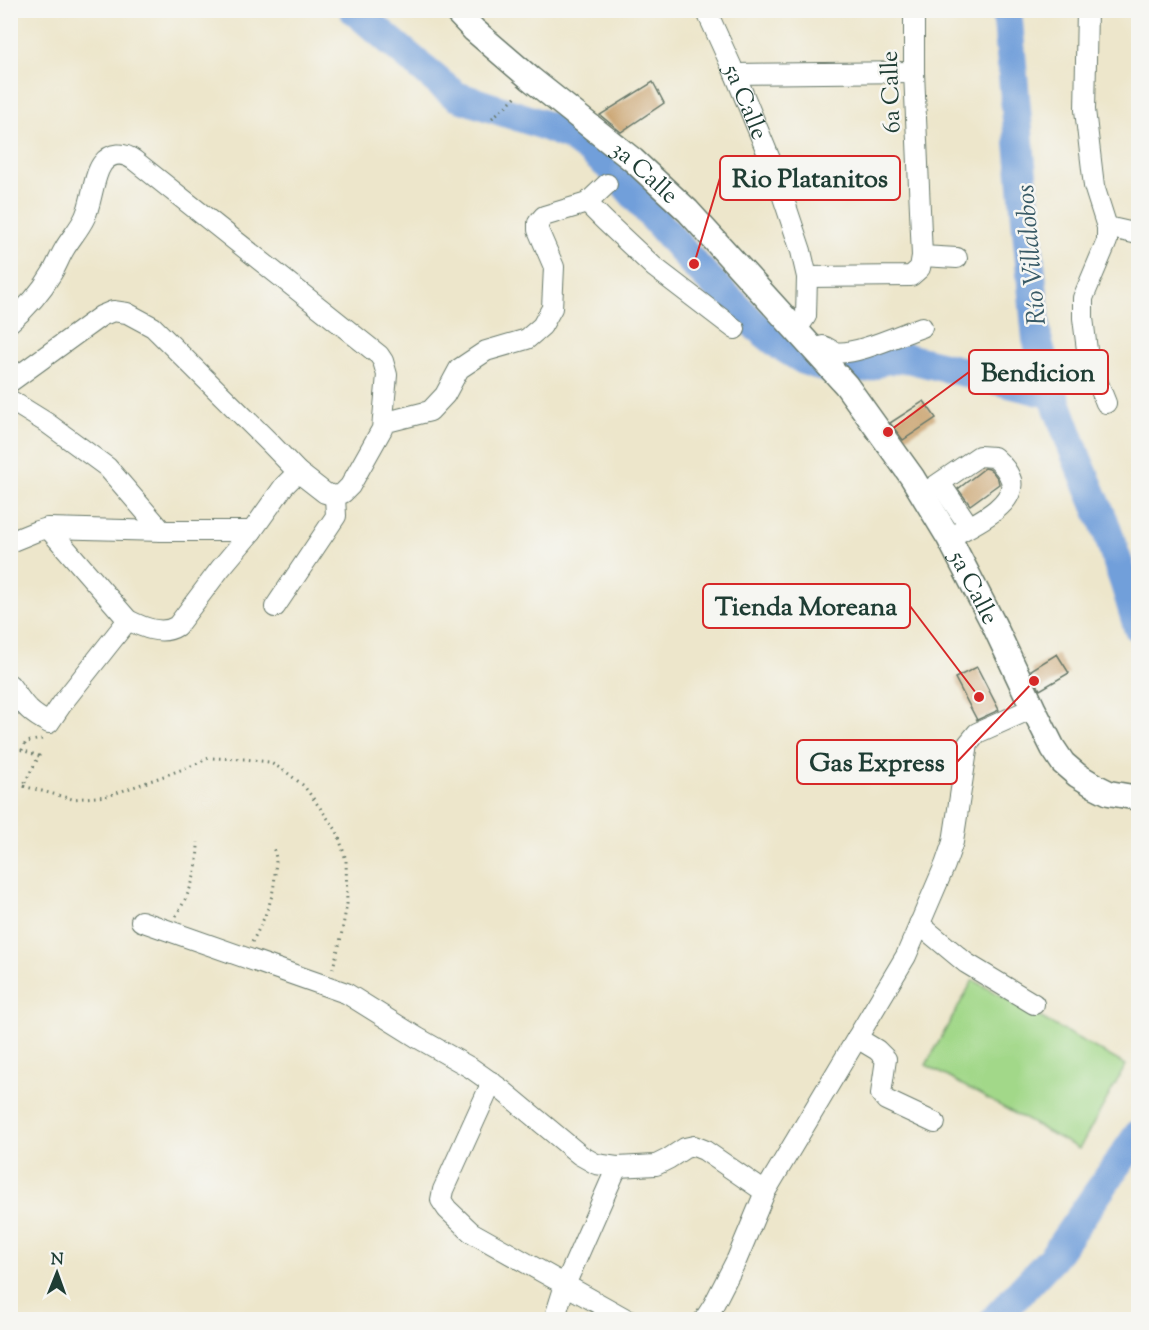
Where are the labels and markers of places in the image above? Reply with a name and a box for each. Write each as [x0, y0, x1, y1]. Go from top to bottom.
callout: Rio Platanitos [720, 156, 900, 200]
callout: Bendicion [969, 350, 1108, 394]
callout: Tienda Moreana [703, 584, 910, 628]
callout: Gas Express [797, 740, 957, 784]

